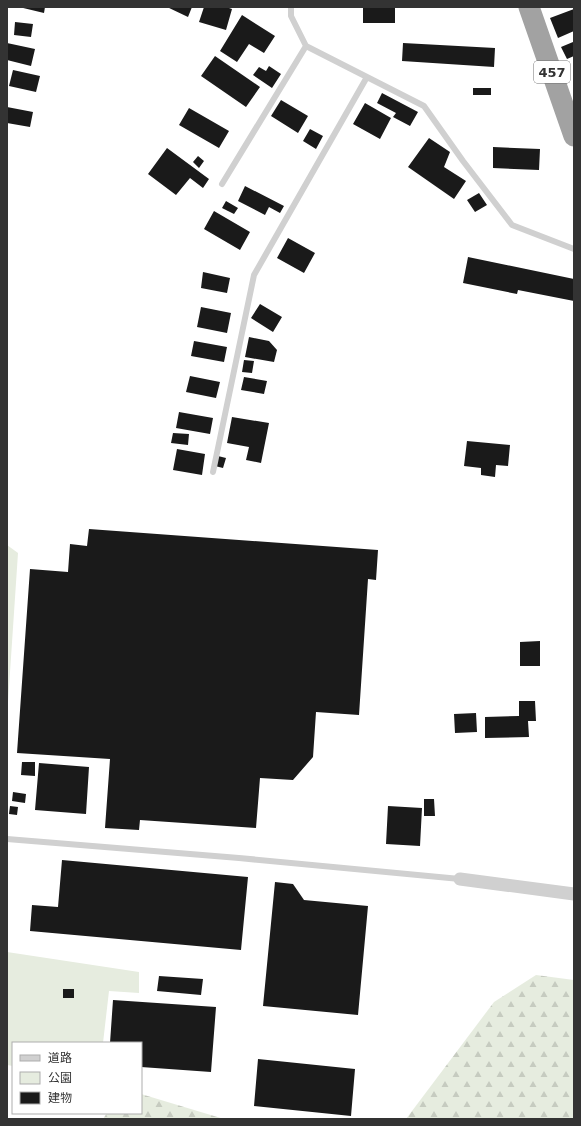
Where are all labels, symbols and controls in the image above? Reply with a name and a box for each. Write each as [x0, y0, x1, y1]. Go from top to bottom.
road number: 457 [534, 61, 570, 83]
legend [12, 1042, 142, 1114]
text: 道路 [48, 1051, 72, 1065]
text: 公園 [48, 1071, 72, 1085]
text: 建物 [48, 1091, 72, 1105]

